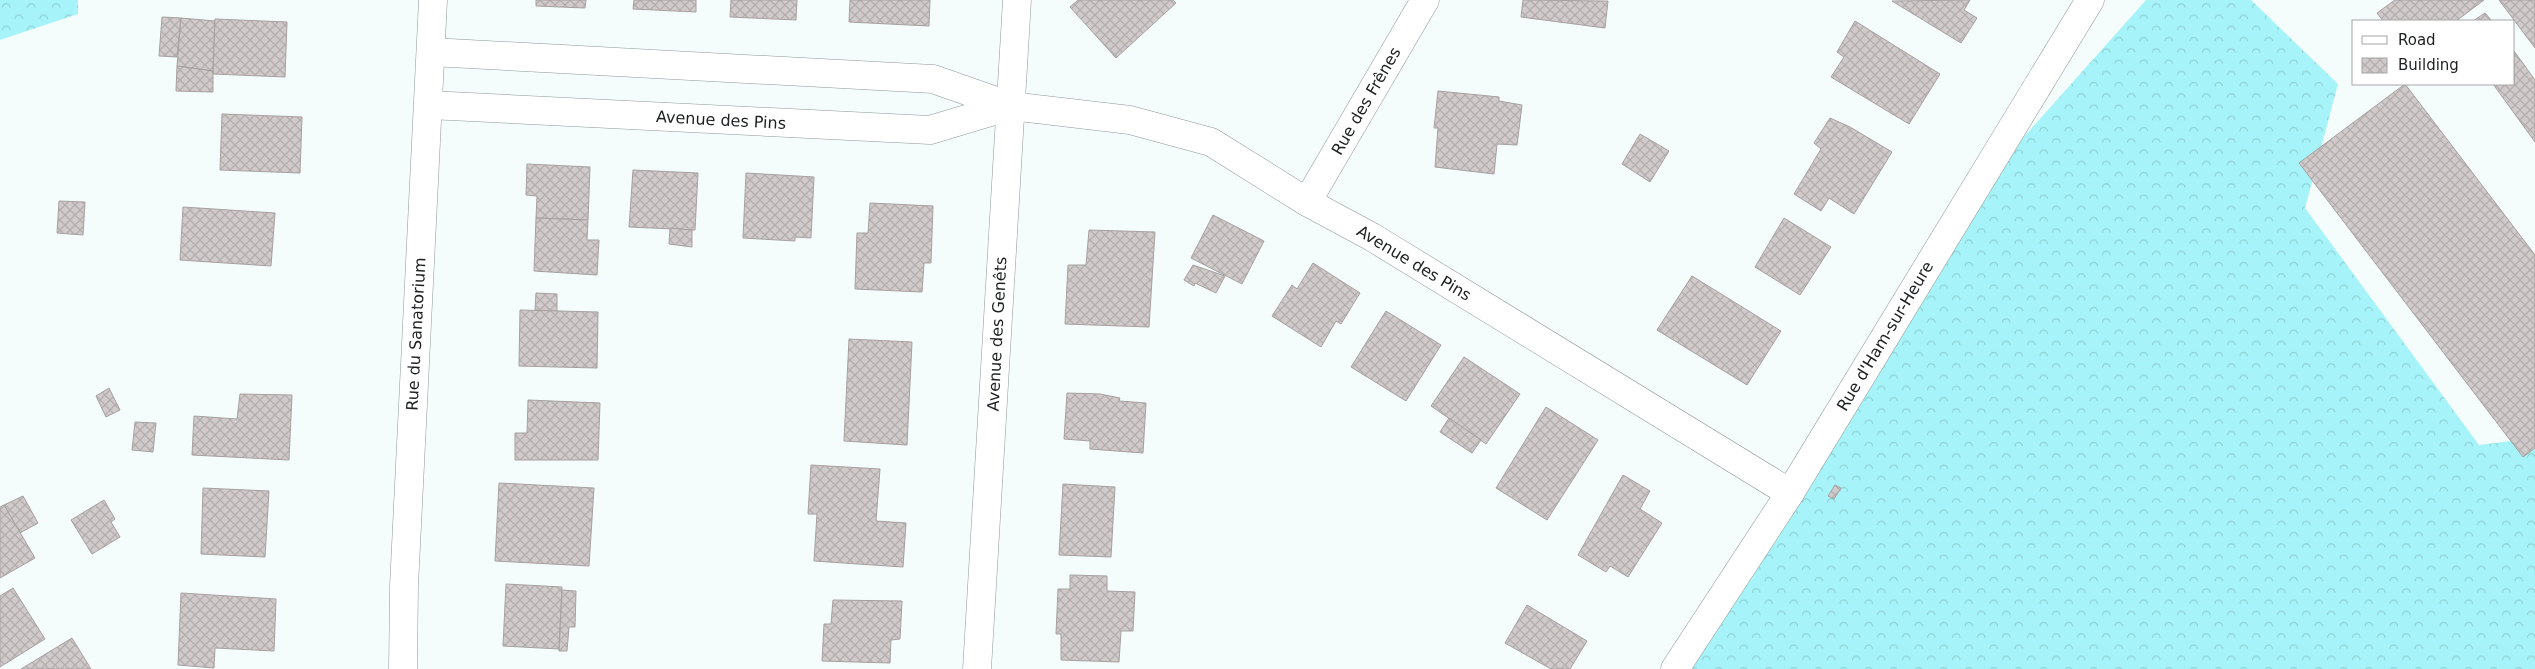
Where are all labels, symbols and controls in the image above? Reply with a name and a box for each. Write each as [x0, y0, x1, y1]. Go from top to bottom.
legend [2352, 20, 2515, 85]
text: Road [2398, 31, 2436, 49]
street label: Rue des Frênes [1327, 44, 1405, 158]
text: Building [2398, 56, 2459, 74]
street label: Avenue des Pins [656, 107, 786, 133]
street label: Avenue des Pins [1353, 221, 1475, 305]
street label: Avenue des Genêts [983, 256, 1011, 412]
street label: Rue du Sanatorium [402, 257, 430, 411]
street label: Rue d'Ham-sur-Heure [1833, 258, 1937, 414]

